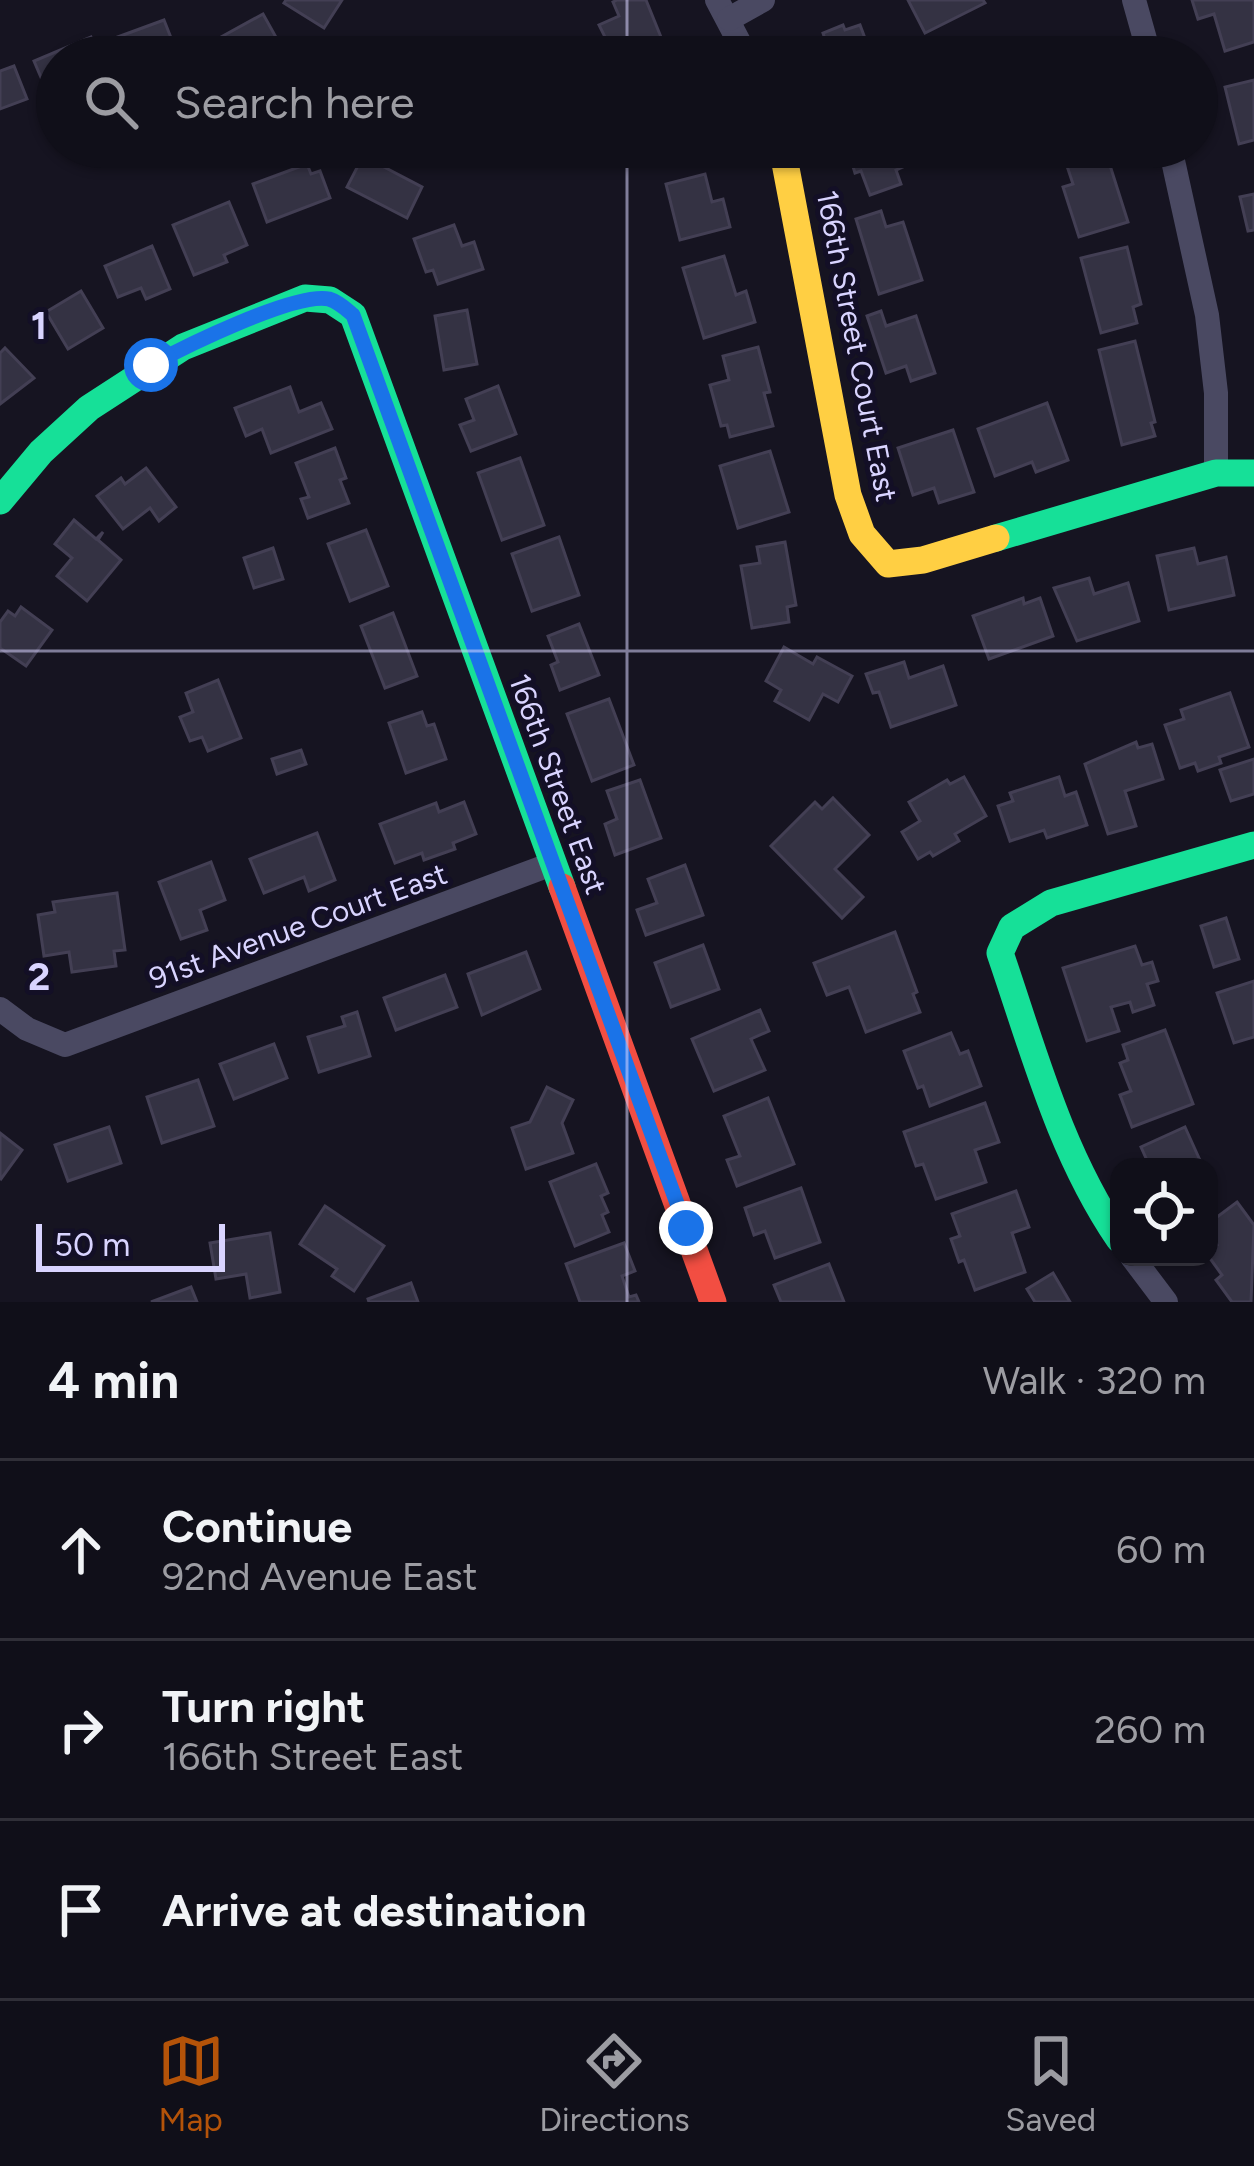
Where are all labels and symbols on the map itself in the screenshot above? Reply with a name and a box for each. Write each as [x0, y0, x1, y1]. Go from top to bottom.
street label: 166th Street Court East [809, 187, 905, 505]
text: 1 [31, 302, 47, 349]
route start [124, 338, 178, 392]
street label: 166th Street East [501, 669, 615, 899]
street label: 91st Avenue Court East [144, 855, 452, 997]
text: 2 [28, 953, 50, 1000]
route end [659, 1201, 713, 1255]
scale bar [36, 1218, 225, 1271]

